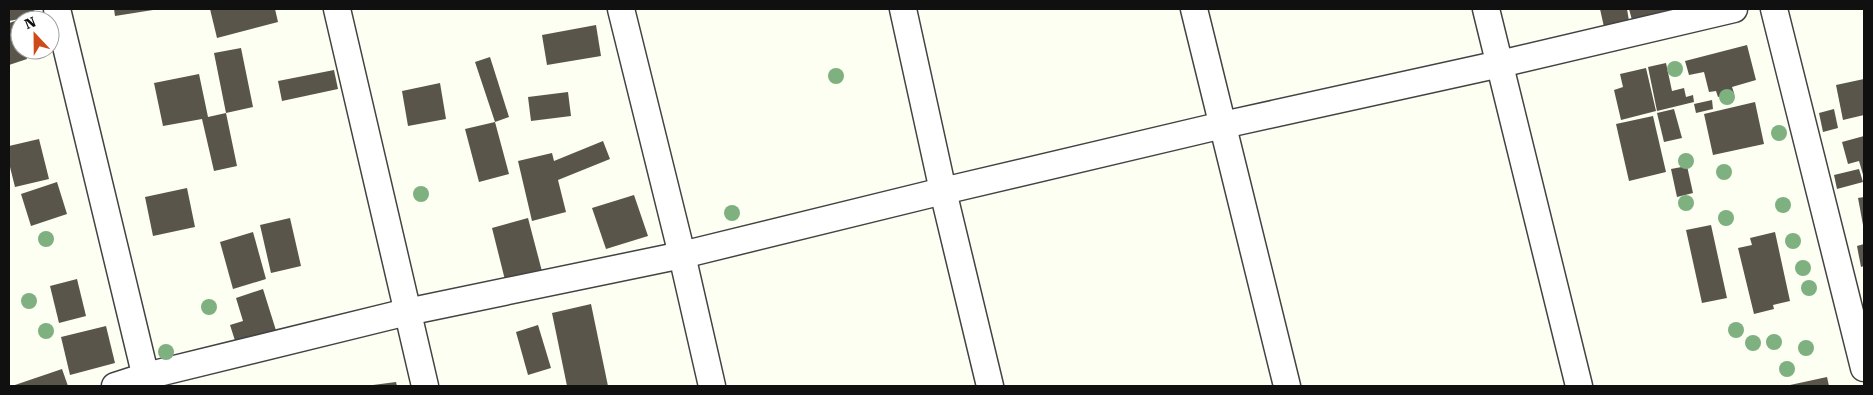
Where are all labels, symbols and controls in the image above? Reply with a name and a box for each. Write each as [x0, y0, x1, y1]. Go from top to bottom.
north arrow [10, 10, 60, 60]
text: N [22, 13, 38, 32]

